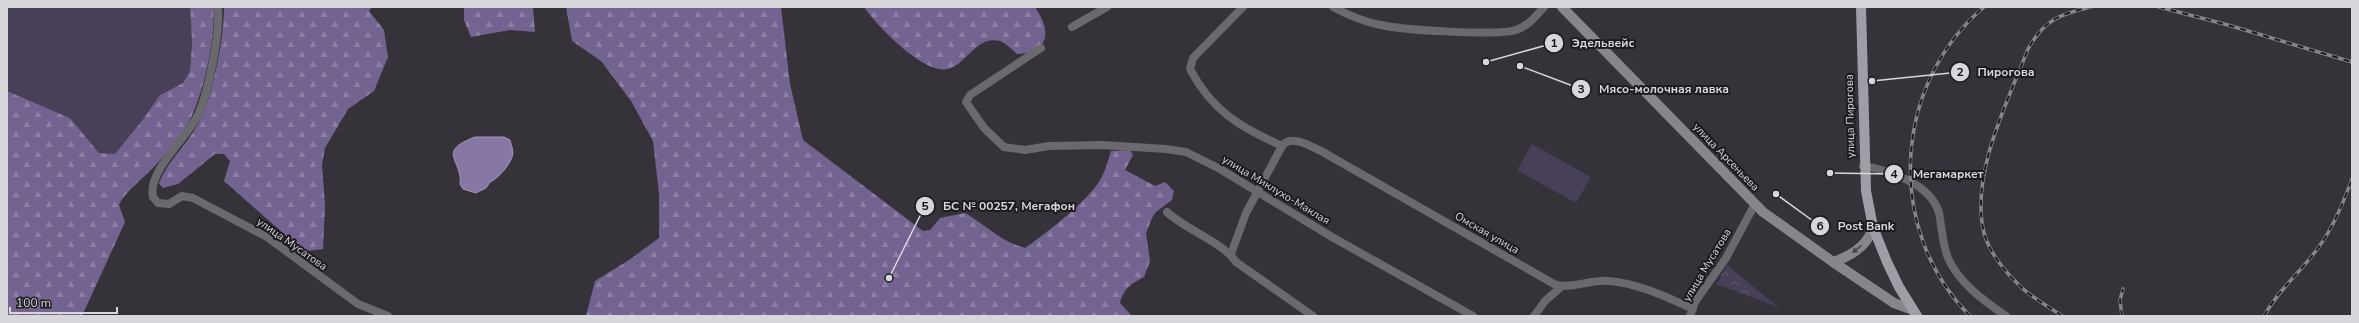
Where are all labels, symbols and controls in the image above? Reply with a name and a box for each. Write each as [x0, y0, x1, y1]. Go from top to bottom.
callout: Эдельвейс [1544, 31, 1643, 55]
text: 1 [1550, 35, 1558, 51]
text: Эдельвейс [1572, 35, 1634, 51]
callout: Пирогова [1950, 60, 2043, 84]
text: 2 [1956, 64, 1964, 80]
text: Пирогова [1977, 64, 2035, 80]
street label: улица Пирогова [1842, 74, 1858, 158]
callout: Мясо-молочная лавка [1571, 77, 1737, 101]
text: 3 [1577, 81, 1585, 97]
text: Мясо-молочная лавка [1599, 81, 1729, 97]
street label: улица Арсеньева [1690, 120, 1763, 194]
street label: улица Миклухо-Маклая [1219, 152, 1333, 228]
callout: Мегамаркет [1884, 162, 1991, 186]
text: 4 [1890, 166, 1898, 182]
text: Мегамаркет [1913, 166, 1984, 182]
callout: БС № 00257, Мегафон [915, 194, 1083, 218]
text: 5 [921, 198, 929, 214]
text: БС № 00257, Мегафон [943, 198, 1075, 214]
street label: Омская улица [1452, 208, 1522, 258]
street label: улица Мусатова [254, 214, 330, 274]
callout: Post Bank [1810, 214, 1902, 238]
text: 6 [1816, 218, 1824, 234]
text: Post Bank [1838, 218, 1895, 234]
street label: улица Мусатова [1679, 226, 1735, 304]
one-way arrow [1852, 245, 1863, 254]
scale bar [10, 289, 117, 315]
text: 100 m [16, 295, 51, 311]

